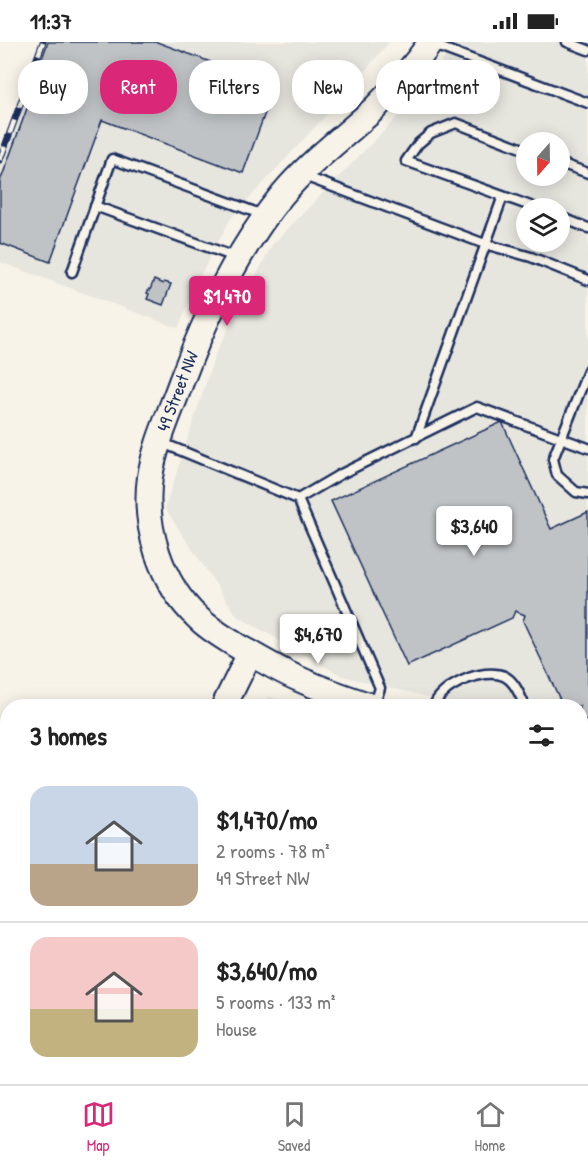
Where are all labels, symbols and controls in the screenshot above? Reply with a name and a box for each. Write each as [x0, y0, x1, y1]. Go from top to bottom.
text: 11:37 [30, 6, 72, 36]
chip: Buy [18, 60, 88, 114]
chip: Rent [100, 60, 177, 114]
chip: Filters [189, 60, 280, 114]
chip: New [292, 60, 364, 114]
chip: Apartment [376, 60, 500, 114]
north arrow [516, 132, 570, 186]
map controls [516, 132, 570, 252]
button: layers [516, 198, 570, 252]
pin: $1,470 [178, 276, 276, 327]
text: $1,470 [203, 282, 251, 309]
street label: 49 Street NW [150, 347, 204, 435]
pin: $3,640 [425, 506, 523, 557]
text: $3,640 [450, 512, 498, 539]
pin: $4,670 [269, 614, 367, 665]
text: $4,670 [294, 620, 342, 647]
text: 3 homes [30, 718, 107, 753]
icon: filters [525, 719, 558, 752]
text: $1,470/mo [216, 802, 317, 837]
icon: home [78, 810, 150, 882]
text: 2 rooms · 78 m² [216, 837, 330, 864]
text: 49 Street NW [216, 864, 310, 891]
text: $3,640/mo [216, 953, 317, 988]
icon: home [78, 961, 150, 1033]
text: 5 rooms · 133 m² [216, 988, 335, 1015]
text: House [216, 1015, 257, 1042]
tab: Map [82, 1098, 115, 1156]
tab: Saved [278, 1098, 311, 1156]
tab: Home [474, 1098, 507, 1156]

